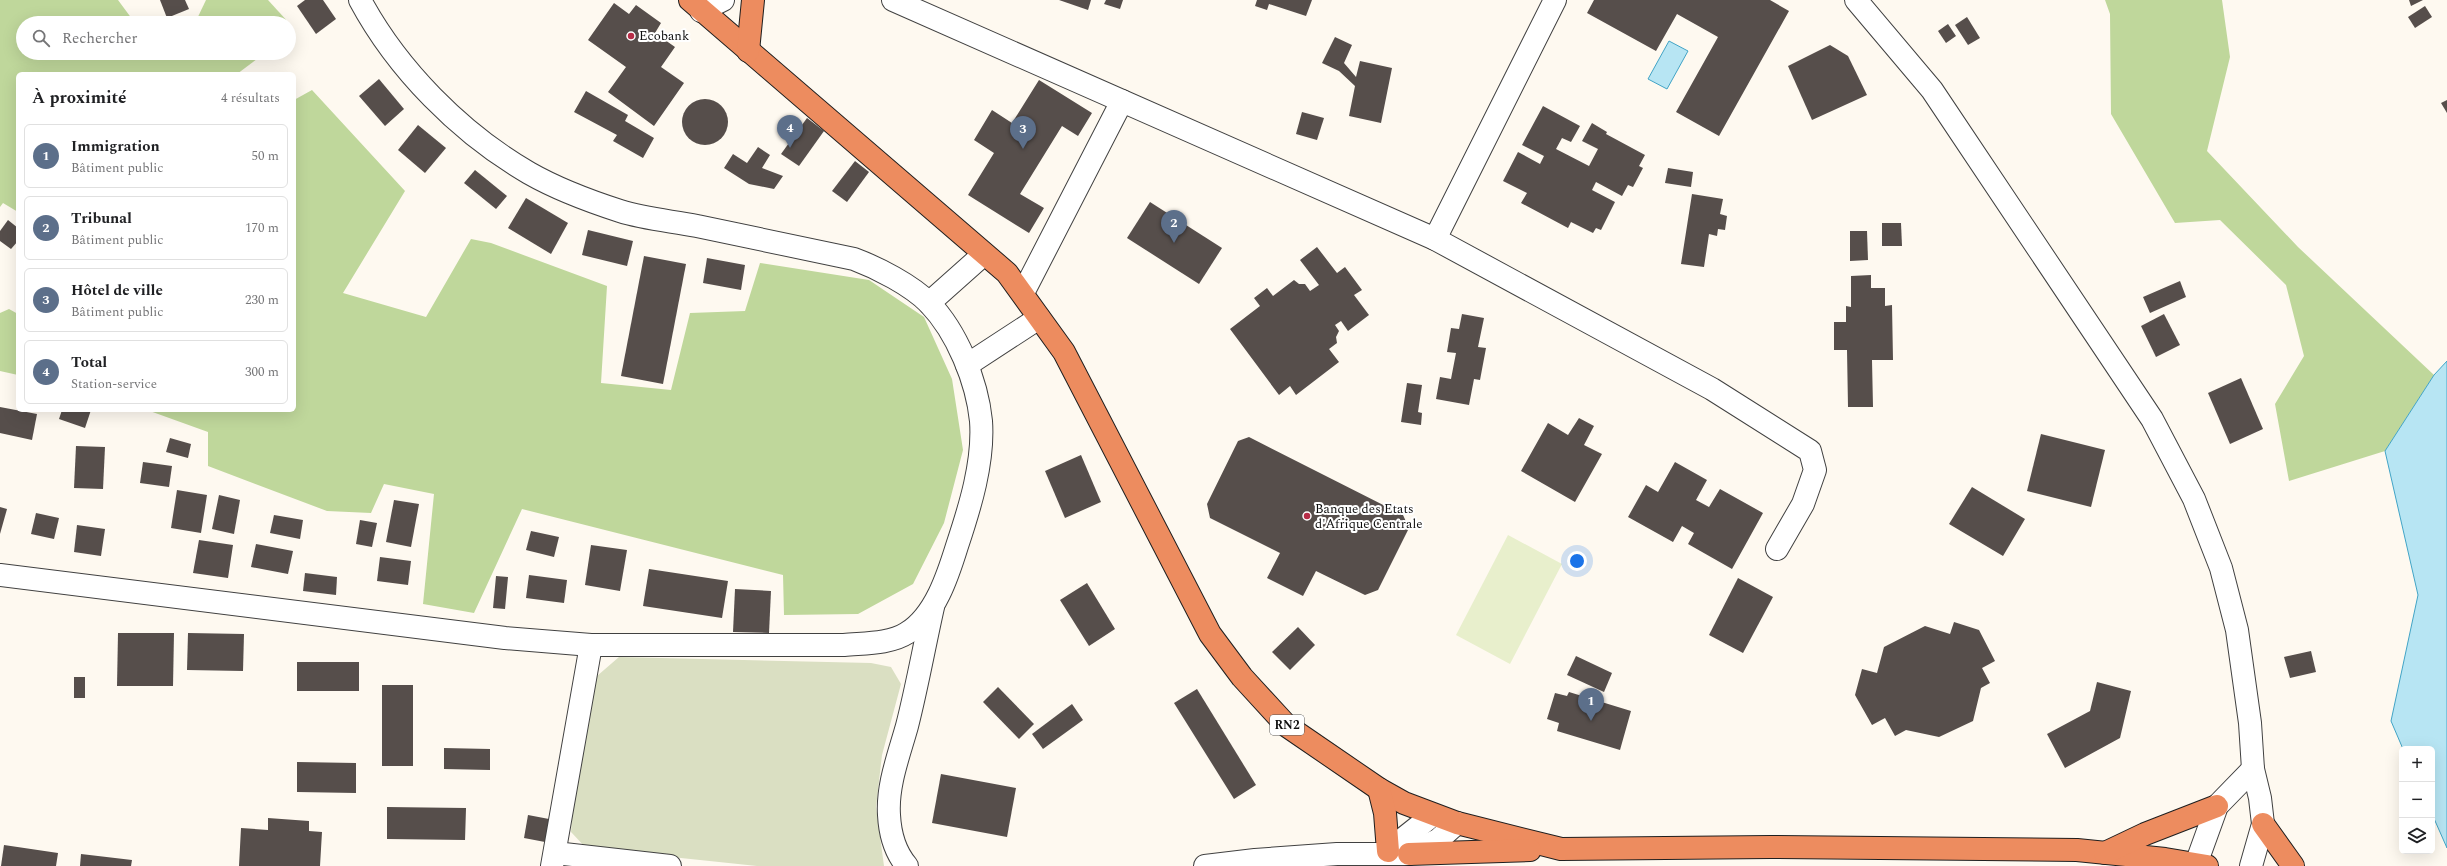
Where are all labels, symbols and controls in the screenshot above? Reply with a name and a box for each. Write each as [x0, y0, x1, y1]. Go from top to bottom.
search box [16, 16, 296, 60]
place label: Ecobank [639, 26, 689, 46]
icon: search [30, 27, 52, 49]
text: Rechercher [62, 27, 137, 50]
marker: Ecobank [626, 31, 636, 41]
text: À proximité [32, 85, 127, 111]
text: 4 résultats [221, 88, 280, 108]
pin: 4 [777, 115, 803, 148]
pin: 3 [1010, 116, 1036, 149]
text: Immigration [71, 135, 160, 158]
text: 1 [42, 146, 50, 166]
text: 50 m [252, 146, 279, 166]
text: Bâtiment public [71, 158, 164, 178]
text: Tribunal [71, 207, 132, 230]
pin: 2 [1161, 210, 1187, 243]
text: 2 [42, 218, 50, 238]
text: 170 m [245, 218, 279, 238]
text: Bâtiment public [71, 230, 164, 250]
text: Hôtel de ville [71, 279, 163, 302]
text: 3 [42, 290, 50, 310]
text: 230 m [245, 290, 279, 310]
text: Bâtiment public [71, 302, 164, 322]
text: Total [71, 351, 107, 374]
text: 4 [42, 362, 50, 382]
text: 300 m [245, 362, 279, 382]
text: Station-service [71, 374, 157, 394]
place label: Banque des Etats d'Afrique Centrale [1315, 499, 1423, 534]
marker: Banque des Etats d'Afrique Centrale [1302, 511, 1312, 521]
your location [1567, 551, 1587, 571]
pin: 1 [1578, 688, 1604, 721]
road number: RN2 [1270, 715, 1304, 735]
map controls [2399, 746, 2435, 854]
button: + [2399, 746, 2435, 782]
button: − [2399, 782, 2435, 818]
button: layers [2399, 818, 2435, 854]

